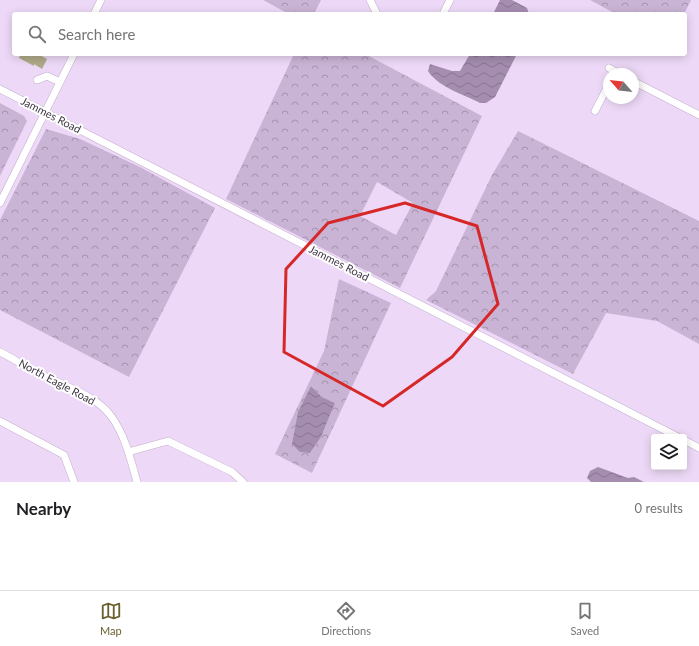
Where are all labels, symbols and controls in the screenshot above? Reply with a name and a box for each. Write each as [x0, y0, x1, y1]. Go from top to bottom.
search box [12, 12, 687, 56]
icon: search [26, 23, 48, 45]
text: Search here [58, 25, 135, 43]
north arrow [603, 68, 639, 104]
street label: Jammes Road [19, 94, 83, 135]
street label: Jammes Road [307, 242, 371, 283]
street label: North Eagle Road [17, 356, 98, 407]
map controls [651, 434, 687, 470]
button: layers [651, 434, 687, 470]
text: Nearby [16, 498, 71, 519]
text: 0 results [635, 500, 683, 516]
tab: Map [100, 600, 122, 637]
tab: Directions [321, 600, 371, 637]
tab: Saved [570, 600, 599, 637]

